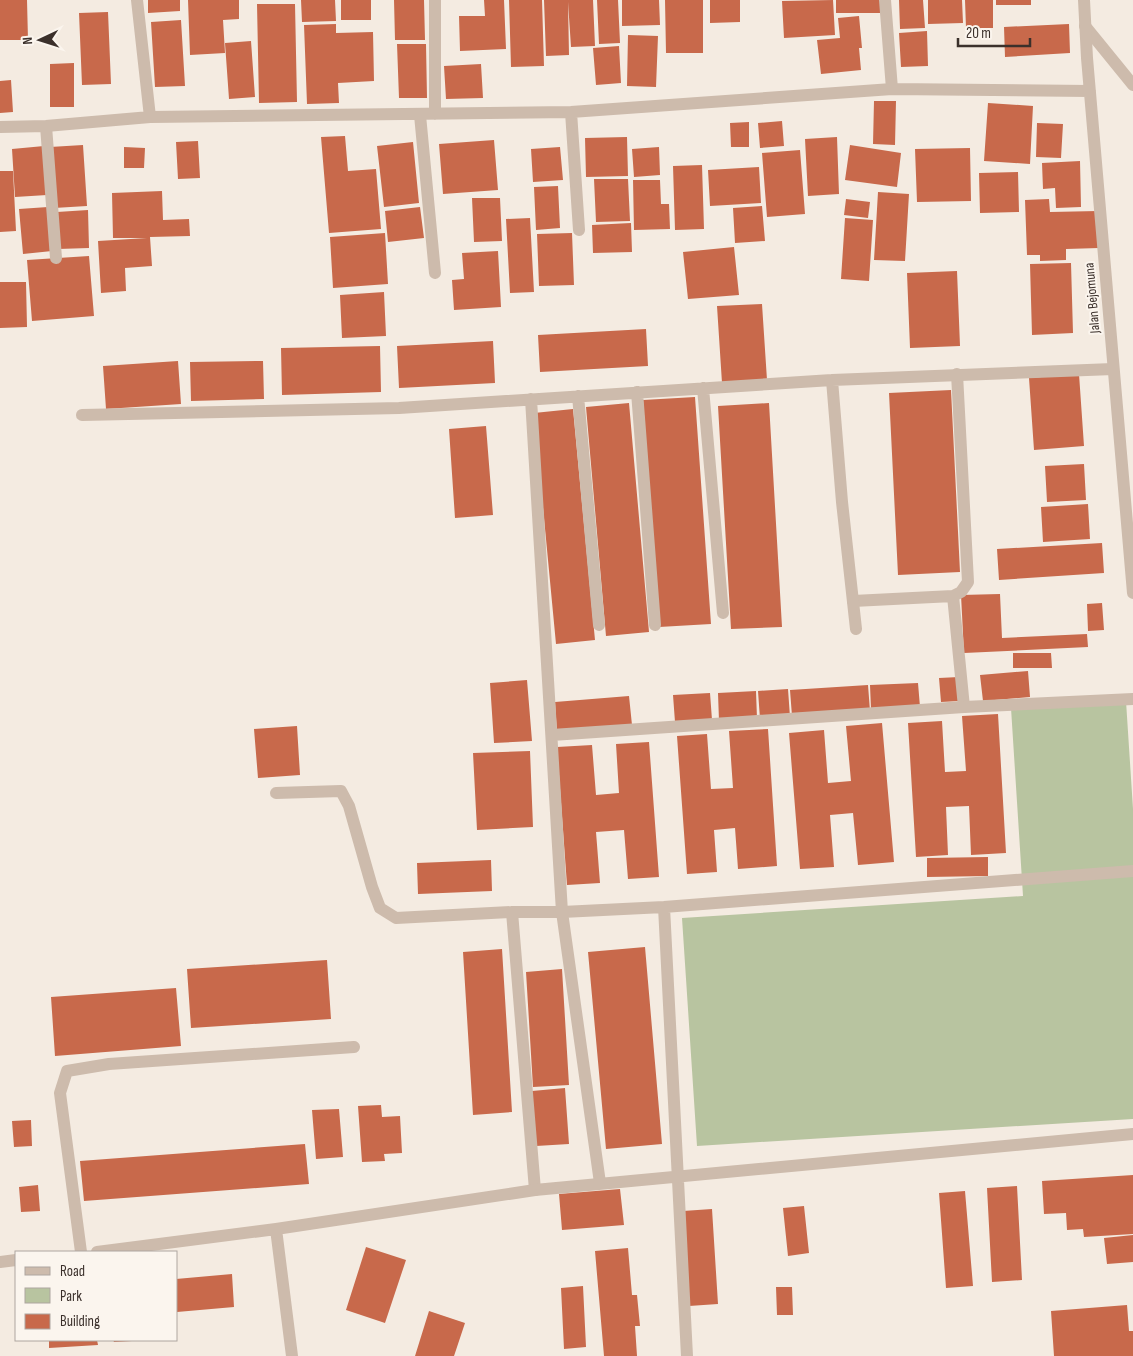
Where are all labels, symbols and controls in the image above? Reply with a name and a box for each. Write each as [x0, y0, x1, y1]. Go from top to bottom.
north arrow [15, 15, 65, 65]
scale bar [958, 15, 1030, 47]
text: 20 m [966, 24, 991, 43]
text: N [19, 37, 36, 45]
street label: Jalan Bejomuna [1080, 262, 1104, 335]
legend [15, 1251, 178, 1341]
text: Road [60, 1262, 85, 1281]
text: Park [60, 1287, 82, 1306]
text: Building [60, 1312, 100, 1331]

